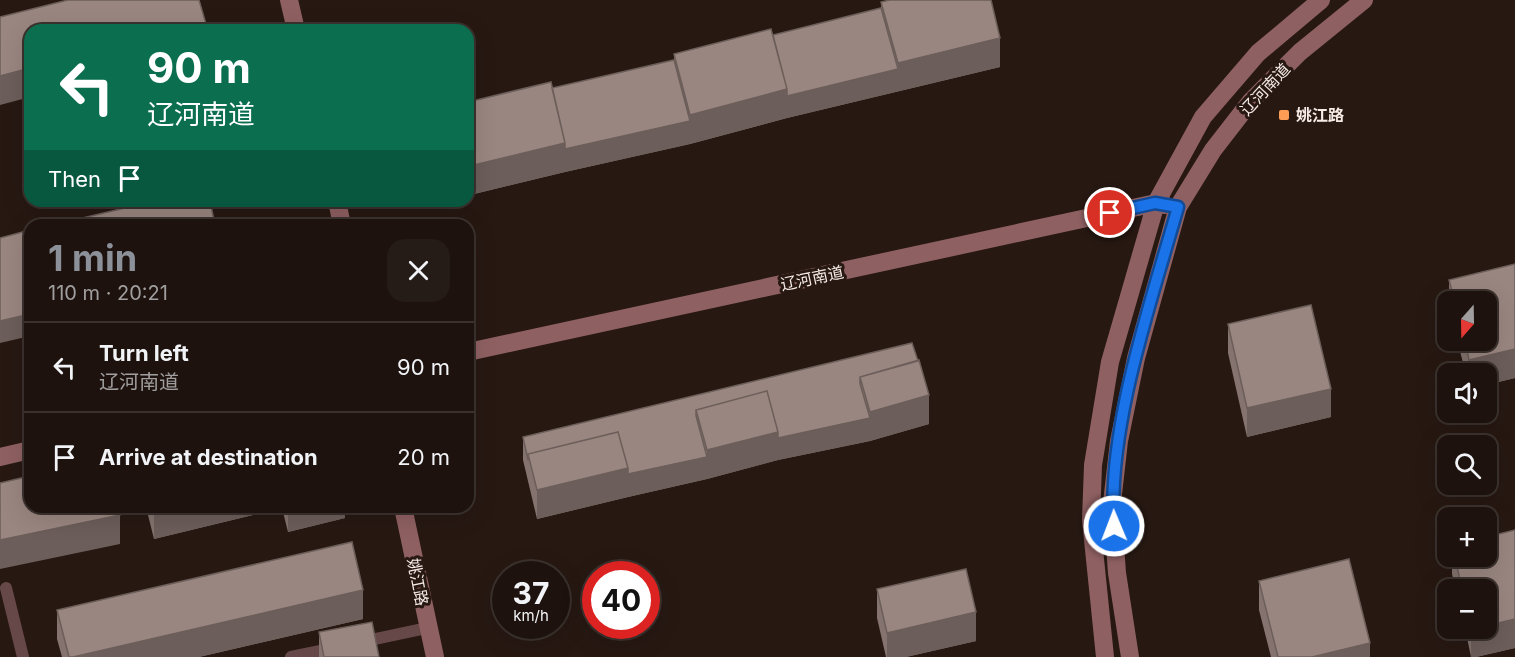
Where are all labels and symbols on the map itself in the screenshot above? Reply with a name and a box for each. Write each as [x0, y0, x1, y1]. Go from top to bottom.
street label: 辽河南道 [1236, 59, 1294, 119]
place label: 姚江路 [1296, 105, 1344, 125]
marker: 姚江路 [1277, 108, 1291, 122]
pin [1084, 187, 1135, 238]
street label: 辽河南道 [779, 262, 845, 294]
north arrow [1437, 291, 1497, 351]
position arrow [1082, 494, 1146, 558]
street label: 姚江路 [404, 557, 432, 607]
speed limit sign: 40 [582, 561, 660, 639]

